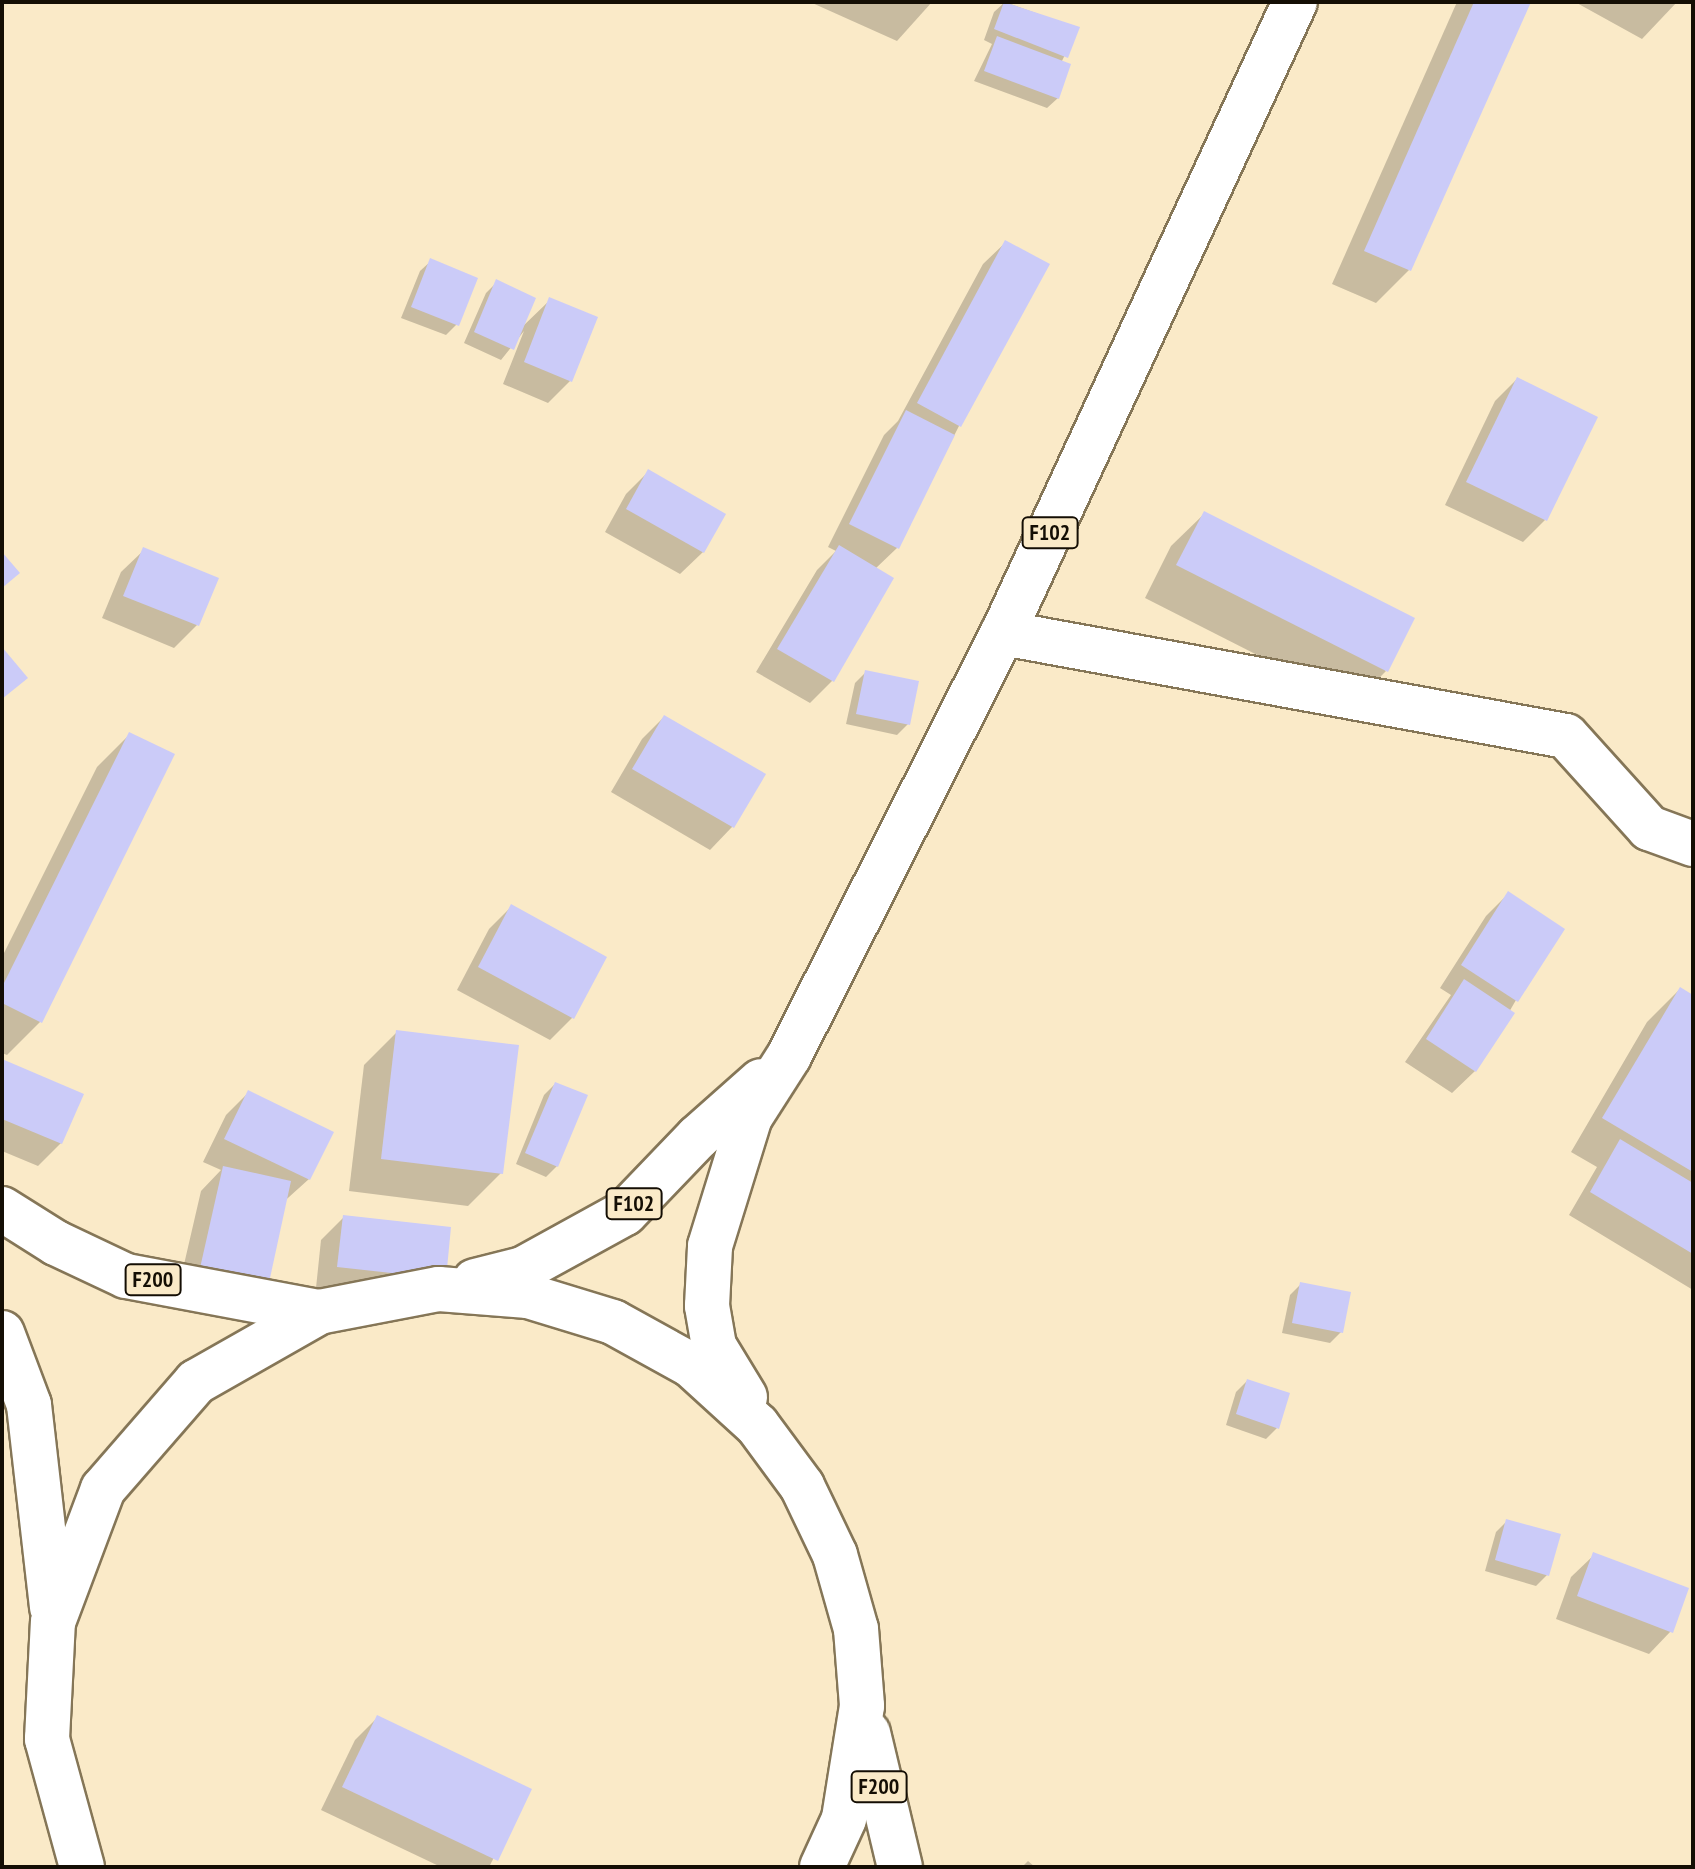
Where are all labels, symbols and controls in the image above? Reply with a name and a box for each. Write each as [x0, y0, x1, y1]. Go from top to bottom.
road number: F102 [1020, 515, 1080, 551]
road number: F102 [604, 1186, 664, 1222]
road number: F200 [123, 1262, 183, 1298]
road number: F200 [849, 1769, 909, 1805]

